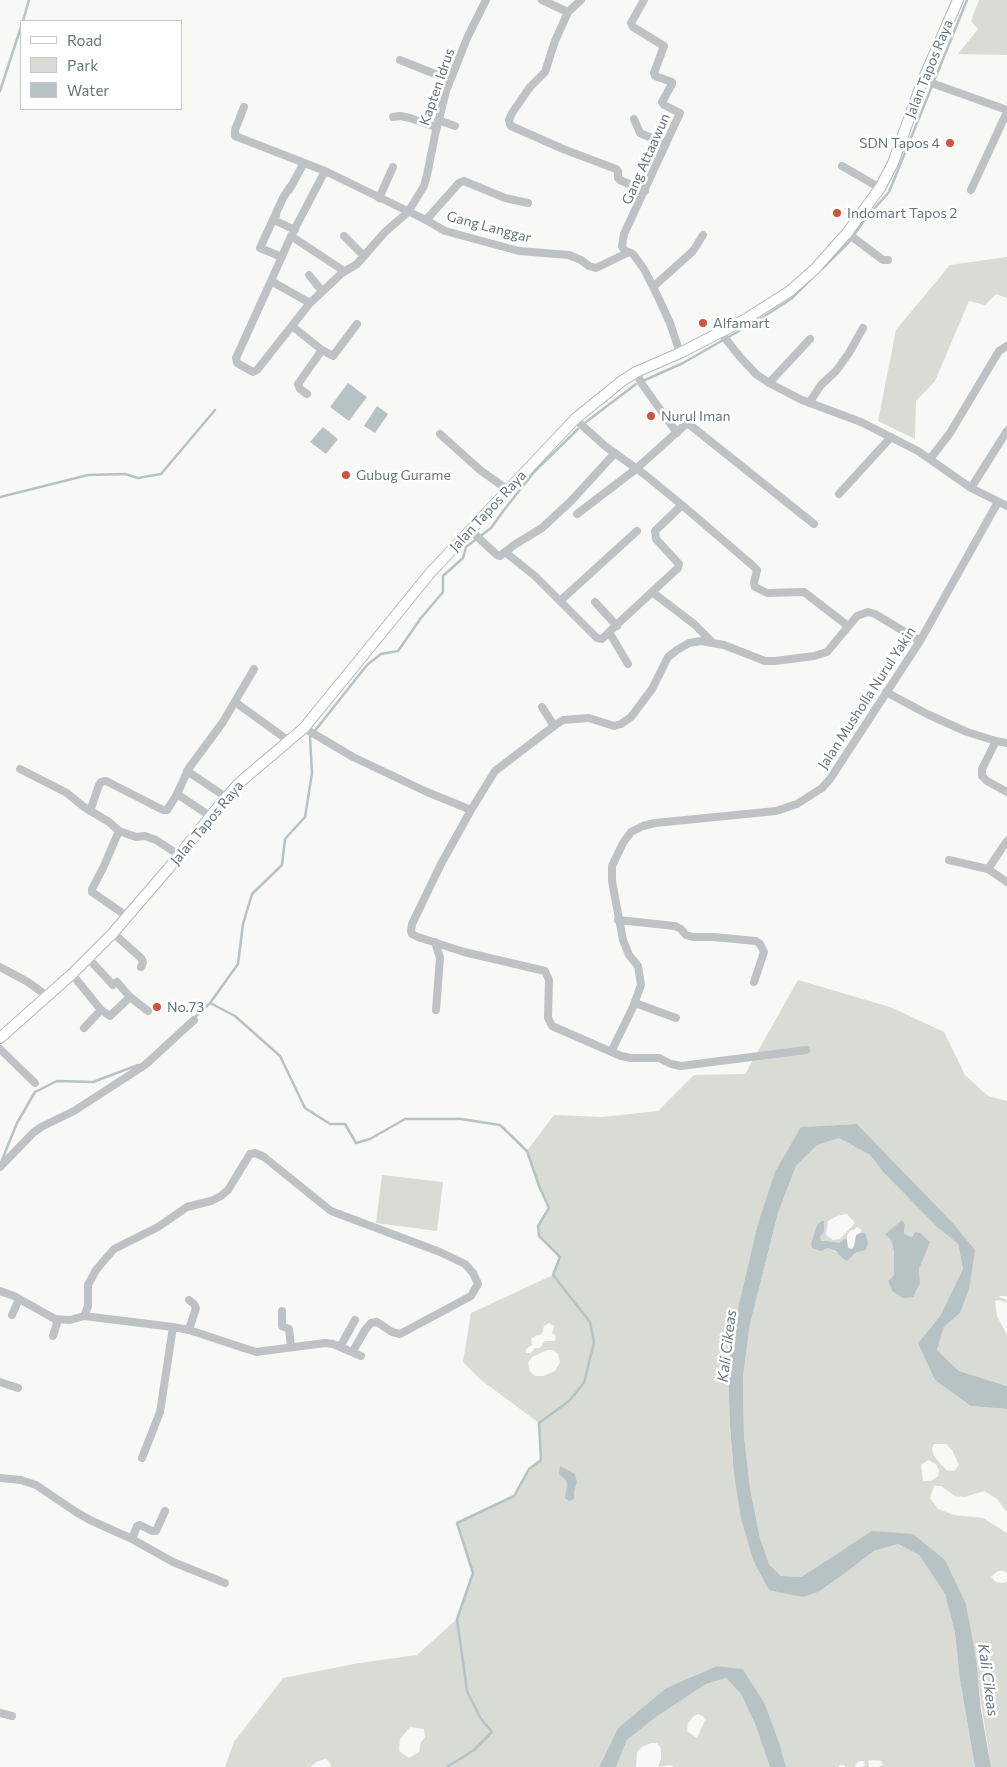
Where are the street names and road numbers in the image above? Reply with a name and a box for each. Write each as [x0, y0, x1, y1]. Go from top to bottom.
street label: Jalan Tapos Raya [902, 17, 956, 121]
street label: Kapten Idrus [416, 46, 458, 128]
street label: Gang Attaawun [618, 111, 674, 207]
street label: Gang Langgar [445, 208, 533, 246]
street label: Jalan Tapos Raya [446, 467, 530, 555]
street label: Jalan Musholla Nurul Yakin [815, 624, 919, 772]
street label: Jalan Tapos Raya [167, 778, 247, 868]

